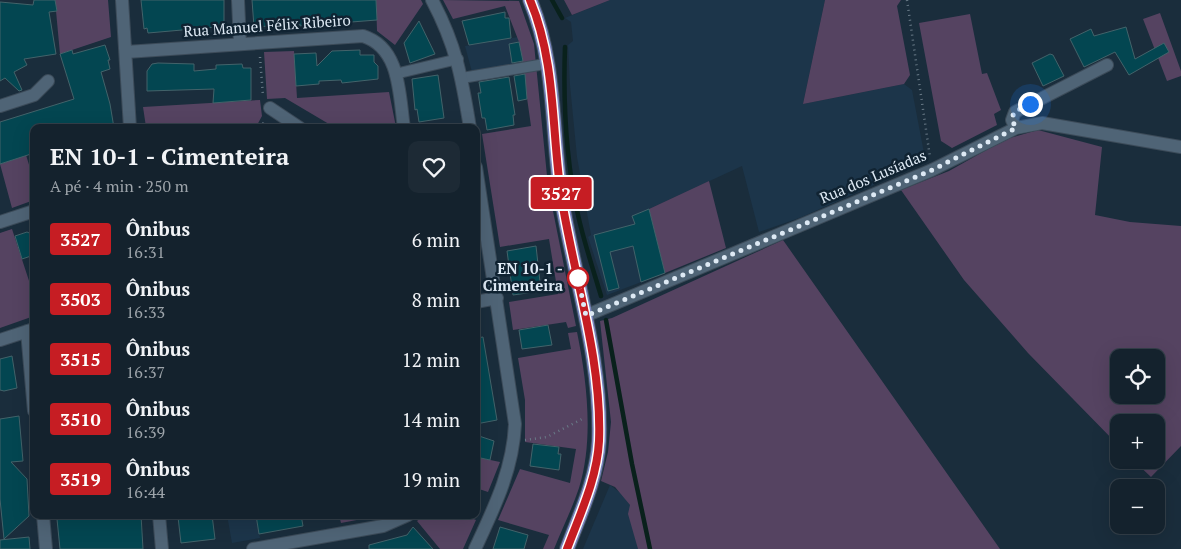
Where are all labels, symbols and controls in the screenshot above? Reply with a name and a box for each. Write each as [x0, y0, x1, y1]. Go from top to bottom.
street label: Rua Manuel Félix Ribeiro [183, 9, 351, 41]
your location [1018, 92, 1043, 117]
text: EN 10-1 - Cimenteira [50, 140, 289, 172]
button: heart [408, 141, 460, 193]
street label: Rua dos Lusíadas [816, 145, 929, 208]
text: A pé · 4 min · 250 m [50, 175, 189, 197]
line badge: 3527 [526, 177, 596, 209]
text: 3527 [541, 181, 581, 205]
text: Ônibus [126, 216, 190, 241]
text: 3527 [60, 227, 101, 251]
text: 6 min [412, 227, 460, 252]
text: 16:31 [126, 241, 165, 263]
place label: EN 10-1 - Cimenteira [483, 258, 564, 295]
marker: EN 10-1 - Cimenteira [567, 267, 589, 289]
text: Ônibus [126, 276, 190, 301]
text: 3503 [60, 287, 101, 311]
text: 8 min [412, 287, 460, 312]
text: 16:33 [126, 301, 165, 323]
text: Ônibus [126, 336, 190, 361]
text: 3515 [60, 347, 101, 371]
text: 12 min [402, 347, 460, 372]
map controls [1110, 349, 1165, 534]
button: locate [1110, 349, 1165, 404]
text: 16:37 [126, 361, 165, 383]
text: Ônibus [126, 396, 190, 421]
text: 3510 [60, 407, 101, 431]
text: 14 min [402, 407, 460, 432]
button: + [1110, 414, 1165, 469]
text: 16:39 [126, 421, 165, 443]
text: Ônibus [126, 456, 190, 481]
text: 3519 [60, 467, 101, 491]
text: 19 min [402, 467, 460, 492]
button: − [1110, 479, 1165, 534]
text: 16:44 [126, 481, 165, 503]

